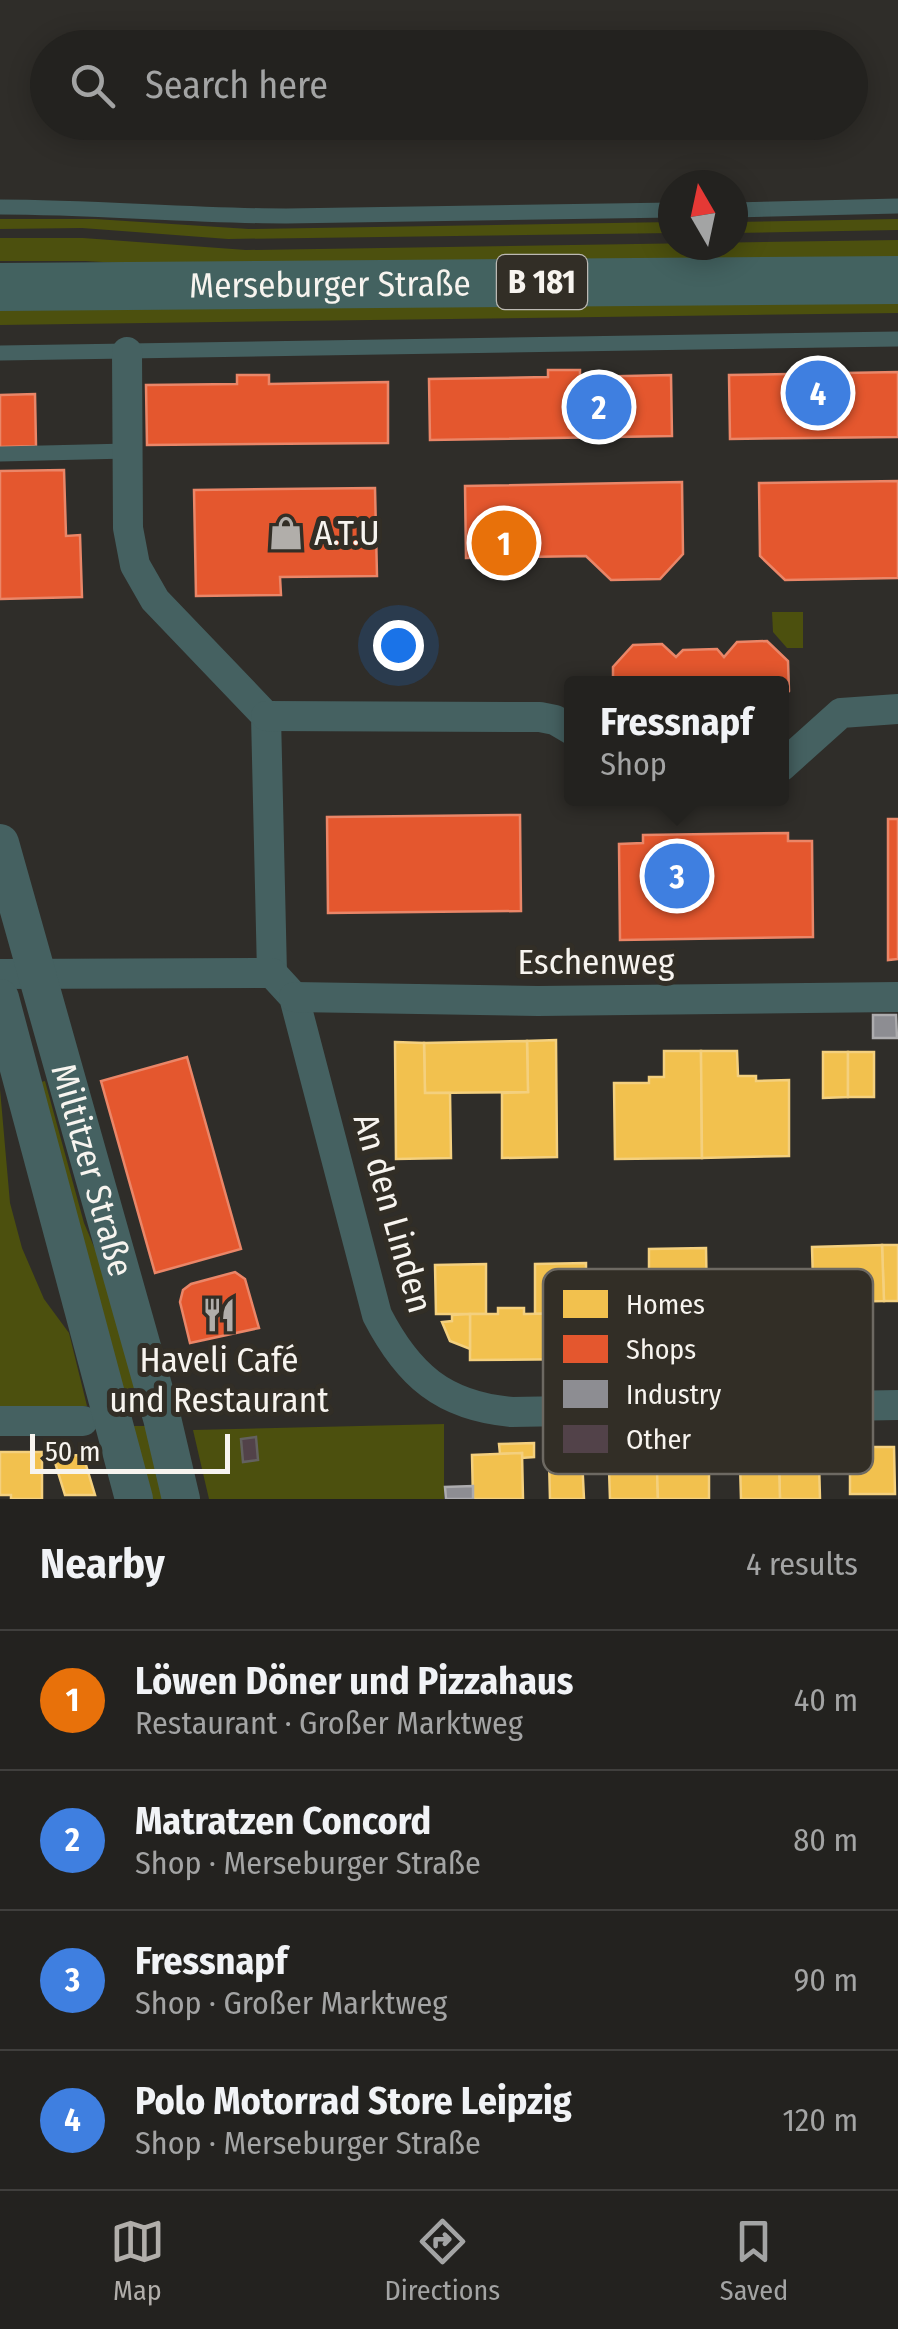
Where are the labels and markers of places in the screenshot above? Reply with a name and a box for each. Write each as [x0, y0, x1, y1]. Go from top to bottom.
pin: 4 [786, 356, 850, 430]
pin: 2 [566, 370, 632, 444]
pin: 1 [472, 506, 536, 580]
place label: A.T.U [314, 512, 380, 554]
shop icon: A.T.U [267, 514, 305, 552]
pin: 3 [644, 838, 710, 914]
restaurant icon: Haveli Café und Restaurant [200, 1296, 238, 1334]
place label: Haveli Café und Restaurant [109, 1339, 329, 1421]

